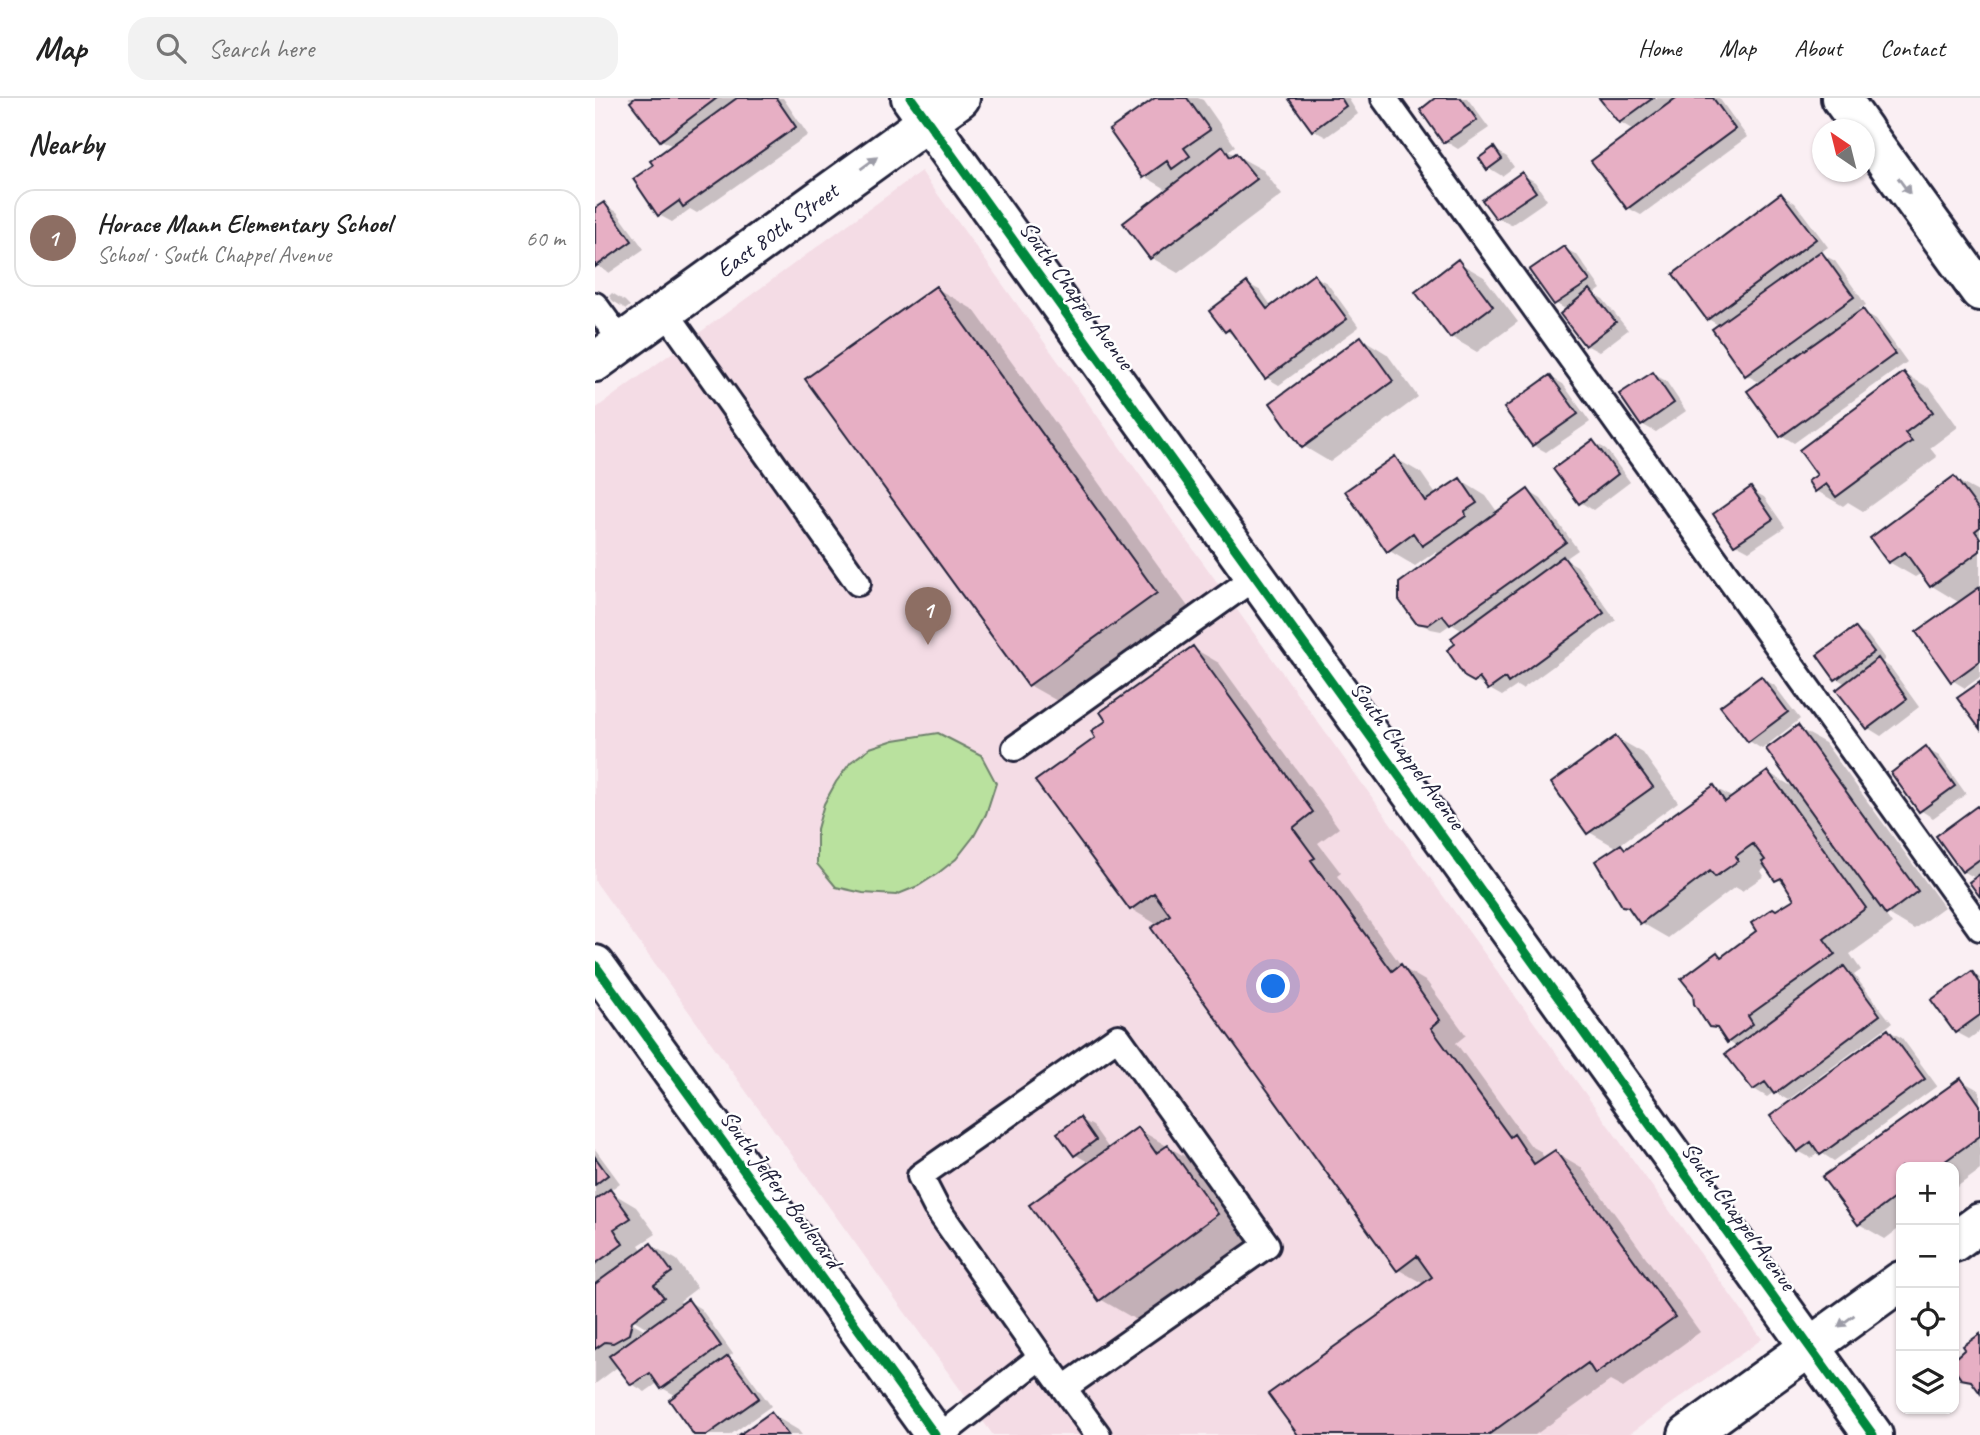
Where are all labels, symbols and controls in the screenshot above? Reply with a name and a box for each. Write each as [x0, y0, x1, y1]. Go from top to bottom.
search box [128, 17, 618, 80]
text: Map [35, 27, 86, 69]
icon: search [152, 29, 190, 67]
text: Search here [208, 32, 314, 65]
text: Home [1638, 33, 1681, 63]
text: Map [1719, 33, 1756, 63]
text: About [1794, 33, 1842, 63]
text: Contact [1880, 33, 1945, 63]
north arrow [1812, 119, 1875, 182]
text: Nearby [28, 125, 104, 163]
one-way arrow [859, 156, 877, 171]
street label: East 80th Street [710, 175, 845, 284]
one-way arrow [1897, 177, 1911, 195]
text: Horace Mann Elementary School [97, 207, 391, 240]
street label: South Chappel Avenue [1013, 215, 1142, 377]
text: 1 [48, 224, 58, 253]
text: 60 m [526, 224, 565, 253]
text: School · South Chappel Avenue [97, 240, 331, 269]
pin: 1 [905, 587, 951, 645]
street label: South Chappel Avenue [1344, 675, 1473, 837]
your location [1256, 969, 1290, 1003]
street label: South Jeffery Boulevard [714, 1104, 851, 1277]
street label: South Chappel Avenue [1675, 1136, 1804, 1298]
map controls [1896, 1162, 1959, 1414]
button: + [1896, 1162, 1959, 1225]
button: − [1896, 1225, 1959, 1288]
button: locate [1896, 1288, 1959, 1351]
one-way arrow [1837, 1314, 1855, 1328]
button: layers [1896, 1351, 1959, 1414]

